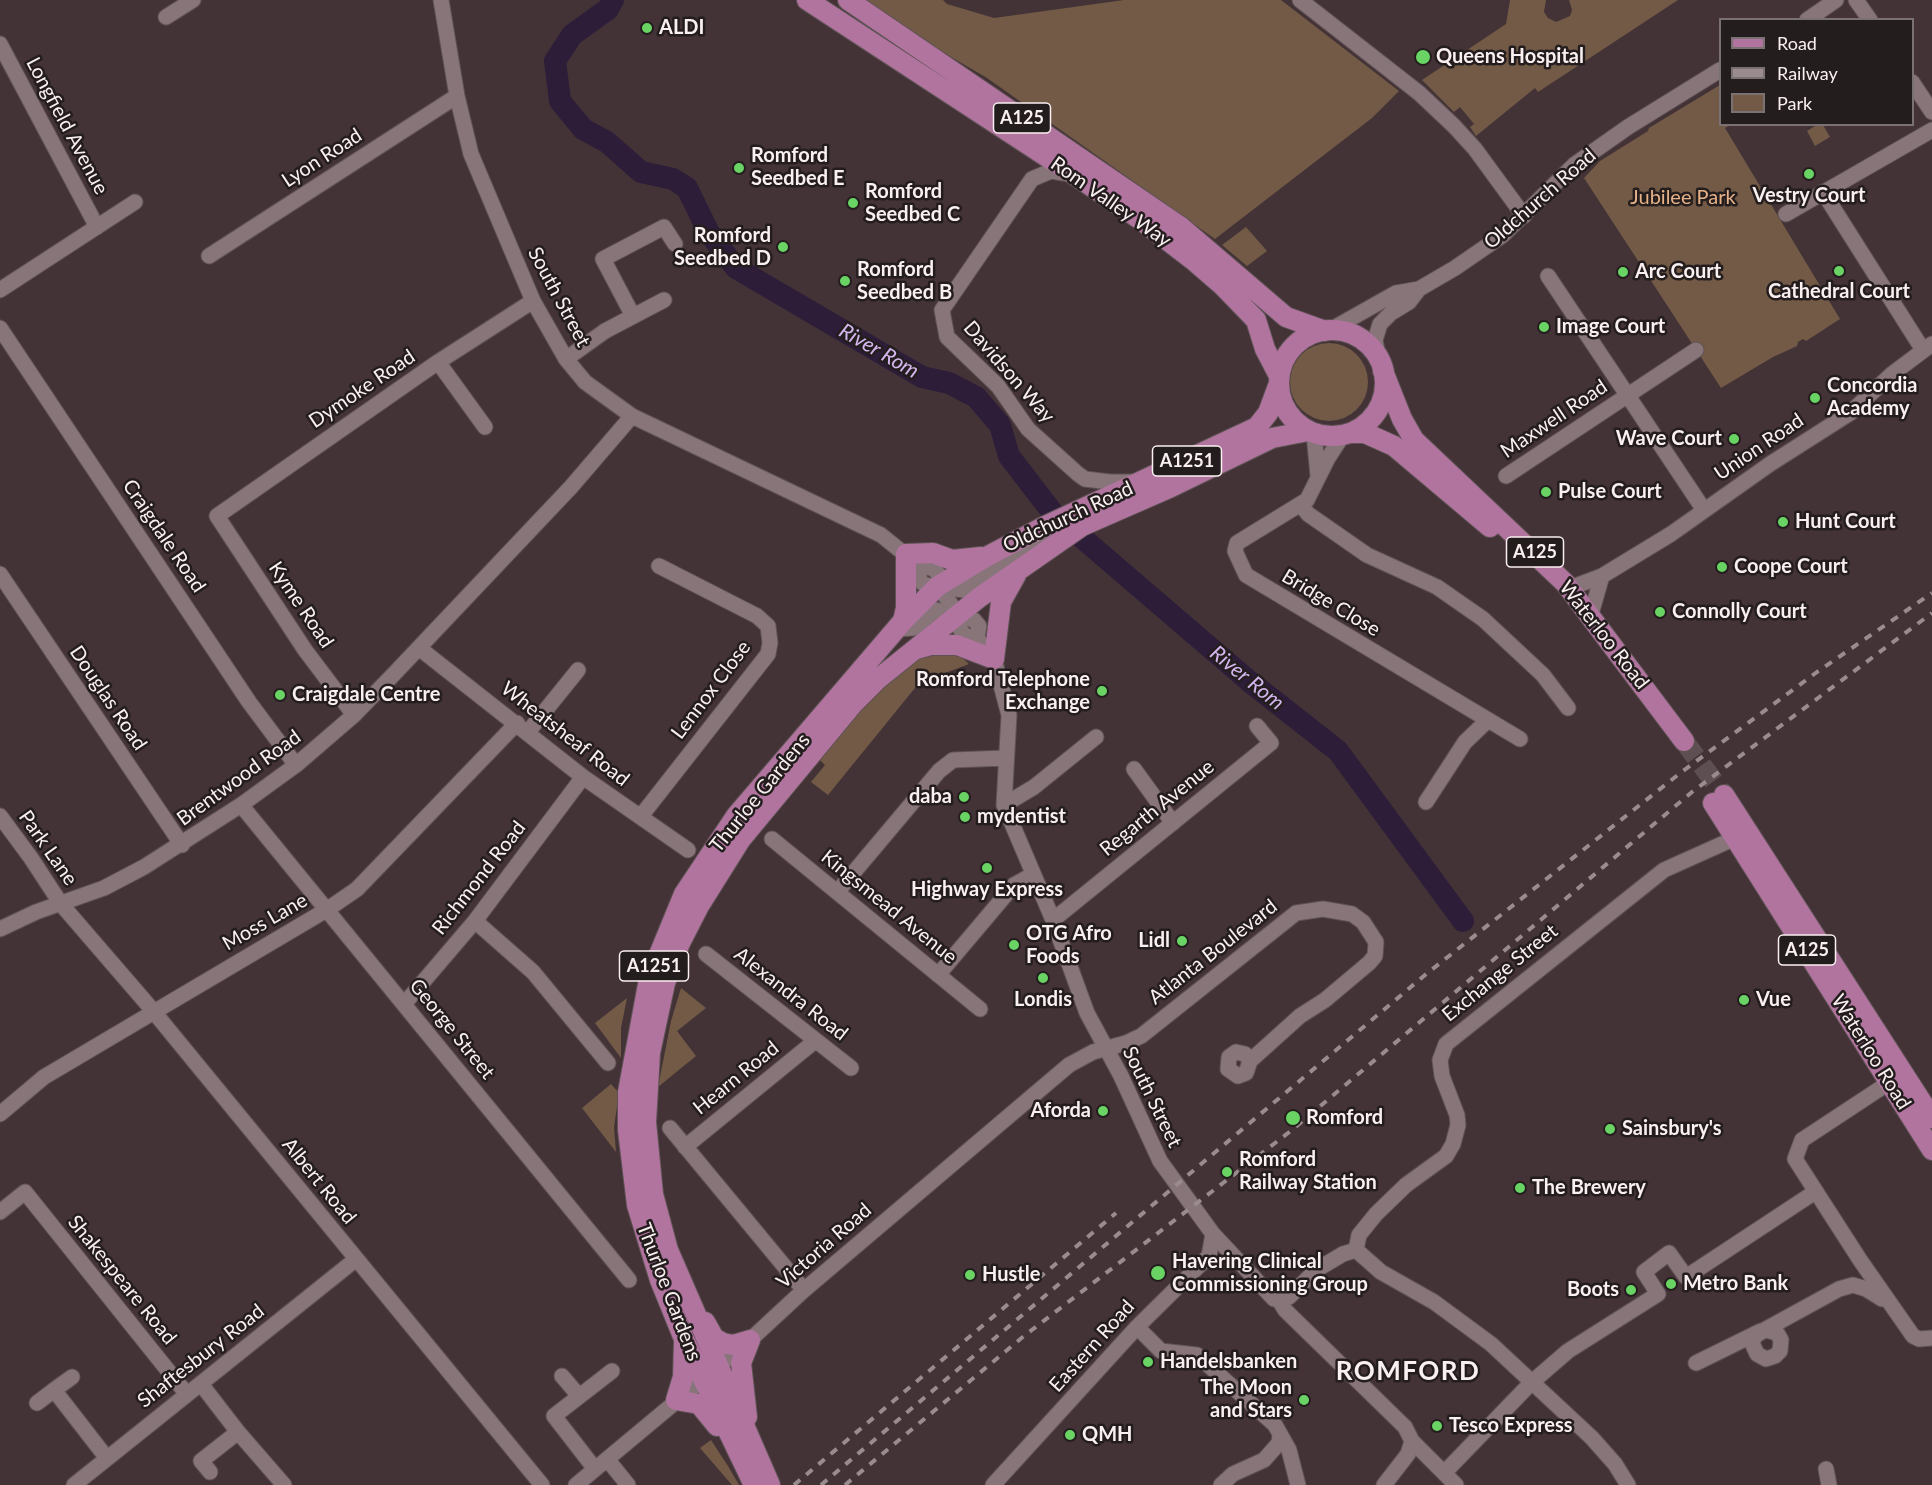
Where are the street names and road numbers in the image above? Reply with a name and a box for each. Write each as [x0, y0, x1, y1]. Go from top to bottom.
street label: Longfield Avenue [21, 53, 113, 199]
road number: A125 [994, 103, 1050, 133]
street label: Lyon Road [278, 123, 366, 193]
street label: Oldchurch Road [1479, 144, 1601, 254]
street label: Rom Valley Way [1046, 152, 1176, 252]
street label: South Street [523, 243, 595, 351]
street label: Davidson Way [958, 316, 1060, 428]
street label: Dymoke Road [304, 345, 420, 433]
street label: Maxwell Road [1496, 375, 1612, 463]
street label: Union Road [1710, 408, 1808, 486]
road number: A1251 [1152, 446, 1222, 476]
street label: Craigdale Road [117, 475, 211, 597]
street label: Oldchurch Road [999, 476, 1137, 558]
road number: A125 [1506, 537, 1564, 567]
street label: Kyme Road [263, 557, 339, 653]
street label: Bridge Close [1277, 564, 1385, 642]
street label: Waterloo Road [1554, 576, 1654, 694]
street label: Lennox Close [666, 636, 756, 744]
street label: Douglas Road [64, 641, 152, 755]
street label: Wheatsheaf Road [496, 677, 634, 791]
street label: Brentwood Road [172, 725, 306, 831]
street label: Thurloe Gardens [705, 729, 815, 857]
street label: Regarth Avenue [1095, 755, 1219, 861]
street label: Park Lane [13, 806, 83, 890]
street label: Richmond Road [427, 816, 531, 940]
street label: Kingsmead Avenue [816, 845, 962, 969]
street label: Moss Lane [218, 888, 312, 956]
street label: Atlanta Boulevard [1144, 894, 1282, 1010]
street label: Exchange Street [1437, 919, 1563, 1027]
road number: A125 [1778, 935, 1836, 965]
street label: Alexandra Road [729, 942, 853, 1046]
road number: A1251 [620, 951, 688, 981]
street label: George Street [404, 974, 500, 1084]
street label: Waterloo Road [1826, 990, 1916, 1114]
street label: Hearn Road [688, 1036, 784, 1120]
street label: South Street [1117, 1043, 1187, 1151]
street label: Albert Road [277, 1133, 361, 1229]
street label: Victoria Road [772, 1198, 876, 1294]
street label: Shakespeare Road [63, 1211, 181, 1349]
street label: Thurloe Gardens [632, 1220, 706, 1364]
street label: Eastern Road [1044, 1295, 1140, 1397]
street label: Shaftesbury Road [133, 1299, 269, 1413]

